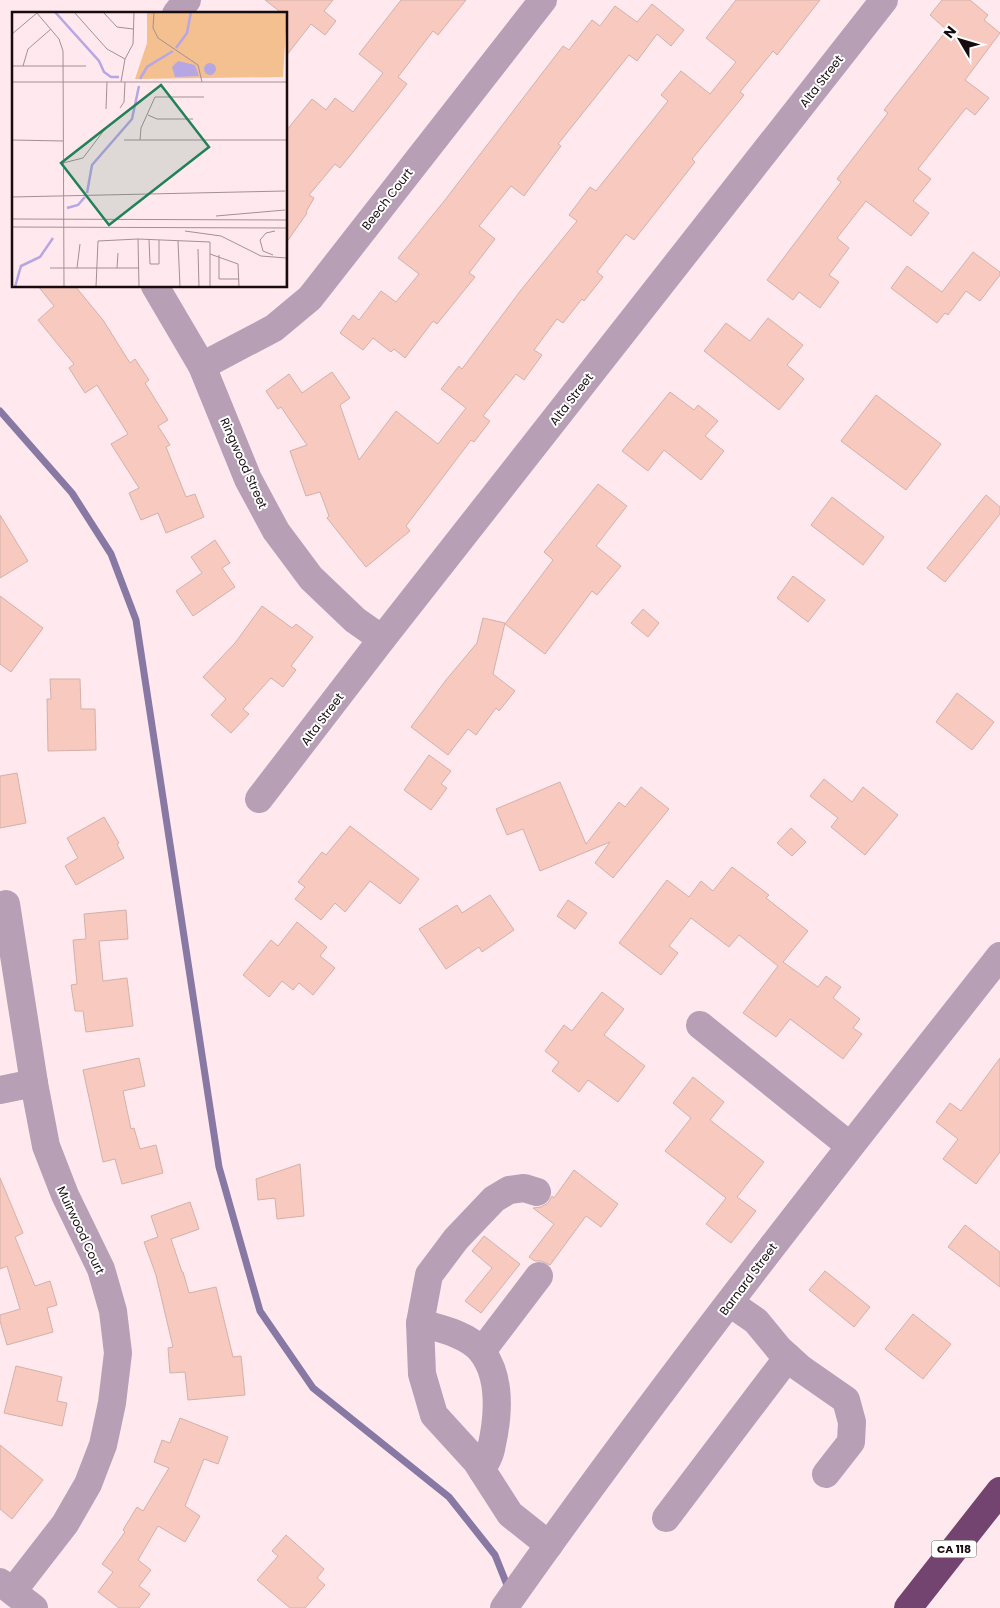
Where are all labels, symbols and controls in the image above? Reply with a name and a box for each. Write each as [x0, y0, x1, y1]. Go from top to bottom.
inset map [12, 12, 288, 288]
north arrow [935, 15, 985, 65]
text: N [939, 22, 961, 42]
street label: Alta Street [795, 51, 847, 111]
street label: Beech Court [358, 165, 416, 233]
street label: Alta Street [545, 369, 597, 429]
street label: Ringwood Street [216, 415, 272, 511]
street label: Alta Street [297, 689, 347, 749]
street label: Muirwood Court [53, 1183, 109, 1277]
street label: Barnard Street [715, 1239, 781, 1319]
road number: CA 118 [932, 1540, 976, 1558]

